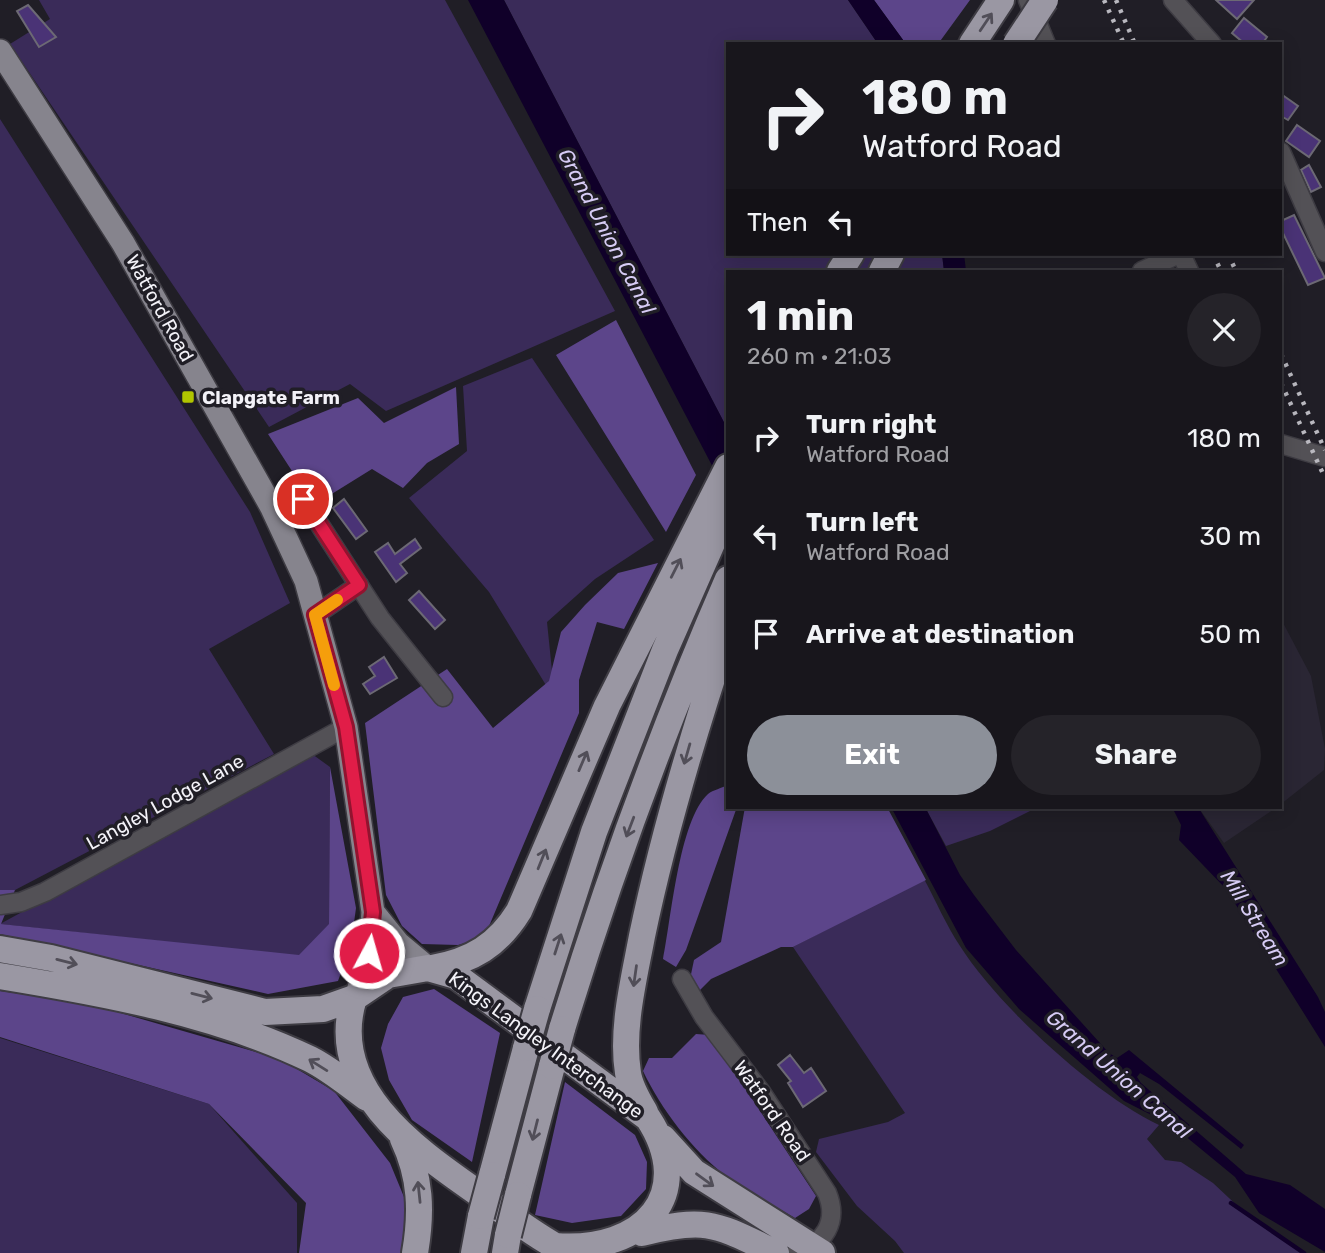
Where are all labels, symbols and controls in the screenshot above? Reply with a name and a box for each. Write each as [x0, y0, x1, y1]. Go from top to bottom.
one-way arrow [979, 13, 994, 32]
text: 180 m [862, 68, 1008, 126]
icon: right [747, 70, 838, 161]
text: Watford Road [862, 127, 1062, 165]
water label: Grand Union Canal [553, 144, 662, 319]
icon: left [822, 203, 860, 241]
text: Then [747, 207, 808, 238]
street label: Watford Road [121, 251, 199, 365]
text: 1 min [747, 291, 854, 341]
button: close [1187, 293, 1261, 367]
text: 260 m · 21:03 [747, 342, 892, 370]
place label: Clapgate Farm [202, 386, 340, 409]
marker: Clapgate Farm [180, 389, 196, 405]
text: Turn right [806, 409, 936, 440]
icon: right [747, 419, 785, 457]
text: 180 m [1187, 423, 1261, 454]
text: Watford Road [806, 440, 950, 468]
pin [273, 469, 333, 529]
icon: arrive [284, 480, 322, 518]
text: Turn left [806, 507, 918, 538]
icon: left [747, 517, 785, 555]
text: 30 m [1199, 521, 1261, 552]
text: Watford Road [806, 538, 950, 566]
one-way arrow [670, 559, 684, 579]
icon: arrive [747, 615, 785, 653]
text: Arrive at destination [806, 619, 1074, 650]
text: 50 m [1200, 619, 1261, 650]
button: Exit [747, 715, 997, 795]
button: Share [1011, 715, 1261, 795]
one-way arrow [679, 743, 692, 765]
street label: Langley Lodge Lane [82, 749, 248, 855]
one-way arrow [577, 751, 590, 773]
one-way arrow [622, 815, 635, 837]
one-way arrow [537, 848, 550, 870]
water label: Mill Stream [1216, 865, 1294, 971]
position arrow [332, 916, 406, 990]
one-way arrow [553, 934, 565, 956]
one-way arrow [55, 956, 78, 969]
one-way arrow [628, 964, 641, 987]
street label: Kings Langley Interchange [444, 967, 648, 1123]
one-way arrow [190, 990, 213, 1003]
water label: Grand Union Canal [1041, 1004, 1197, 1144]
street label: Watford Road [729, 1056, 815, 1166]
one-way arrow [309, 1057, 329, 1071]
one-way arrow [528, 1118, 541, 1141]
one-way arrow [695, 1173, 714, 1187]
one-way arrow [413, 1181, 426, 1203]

